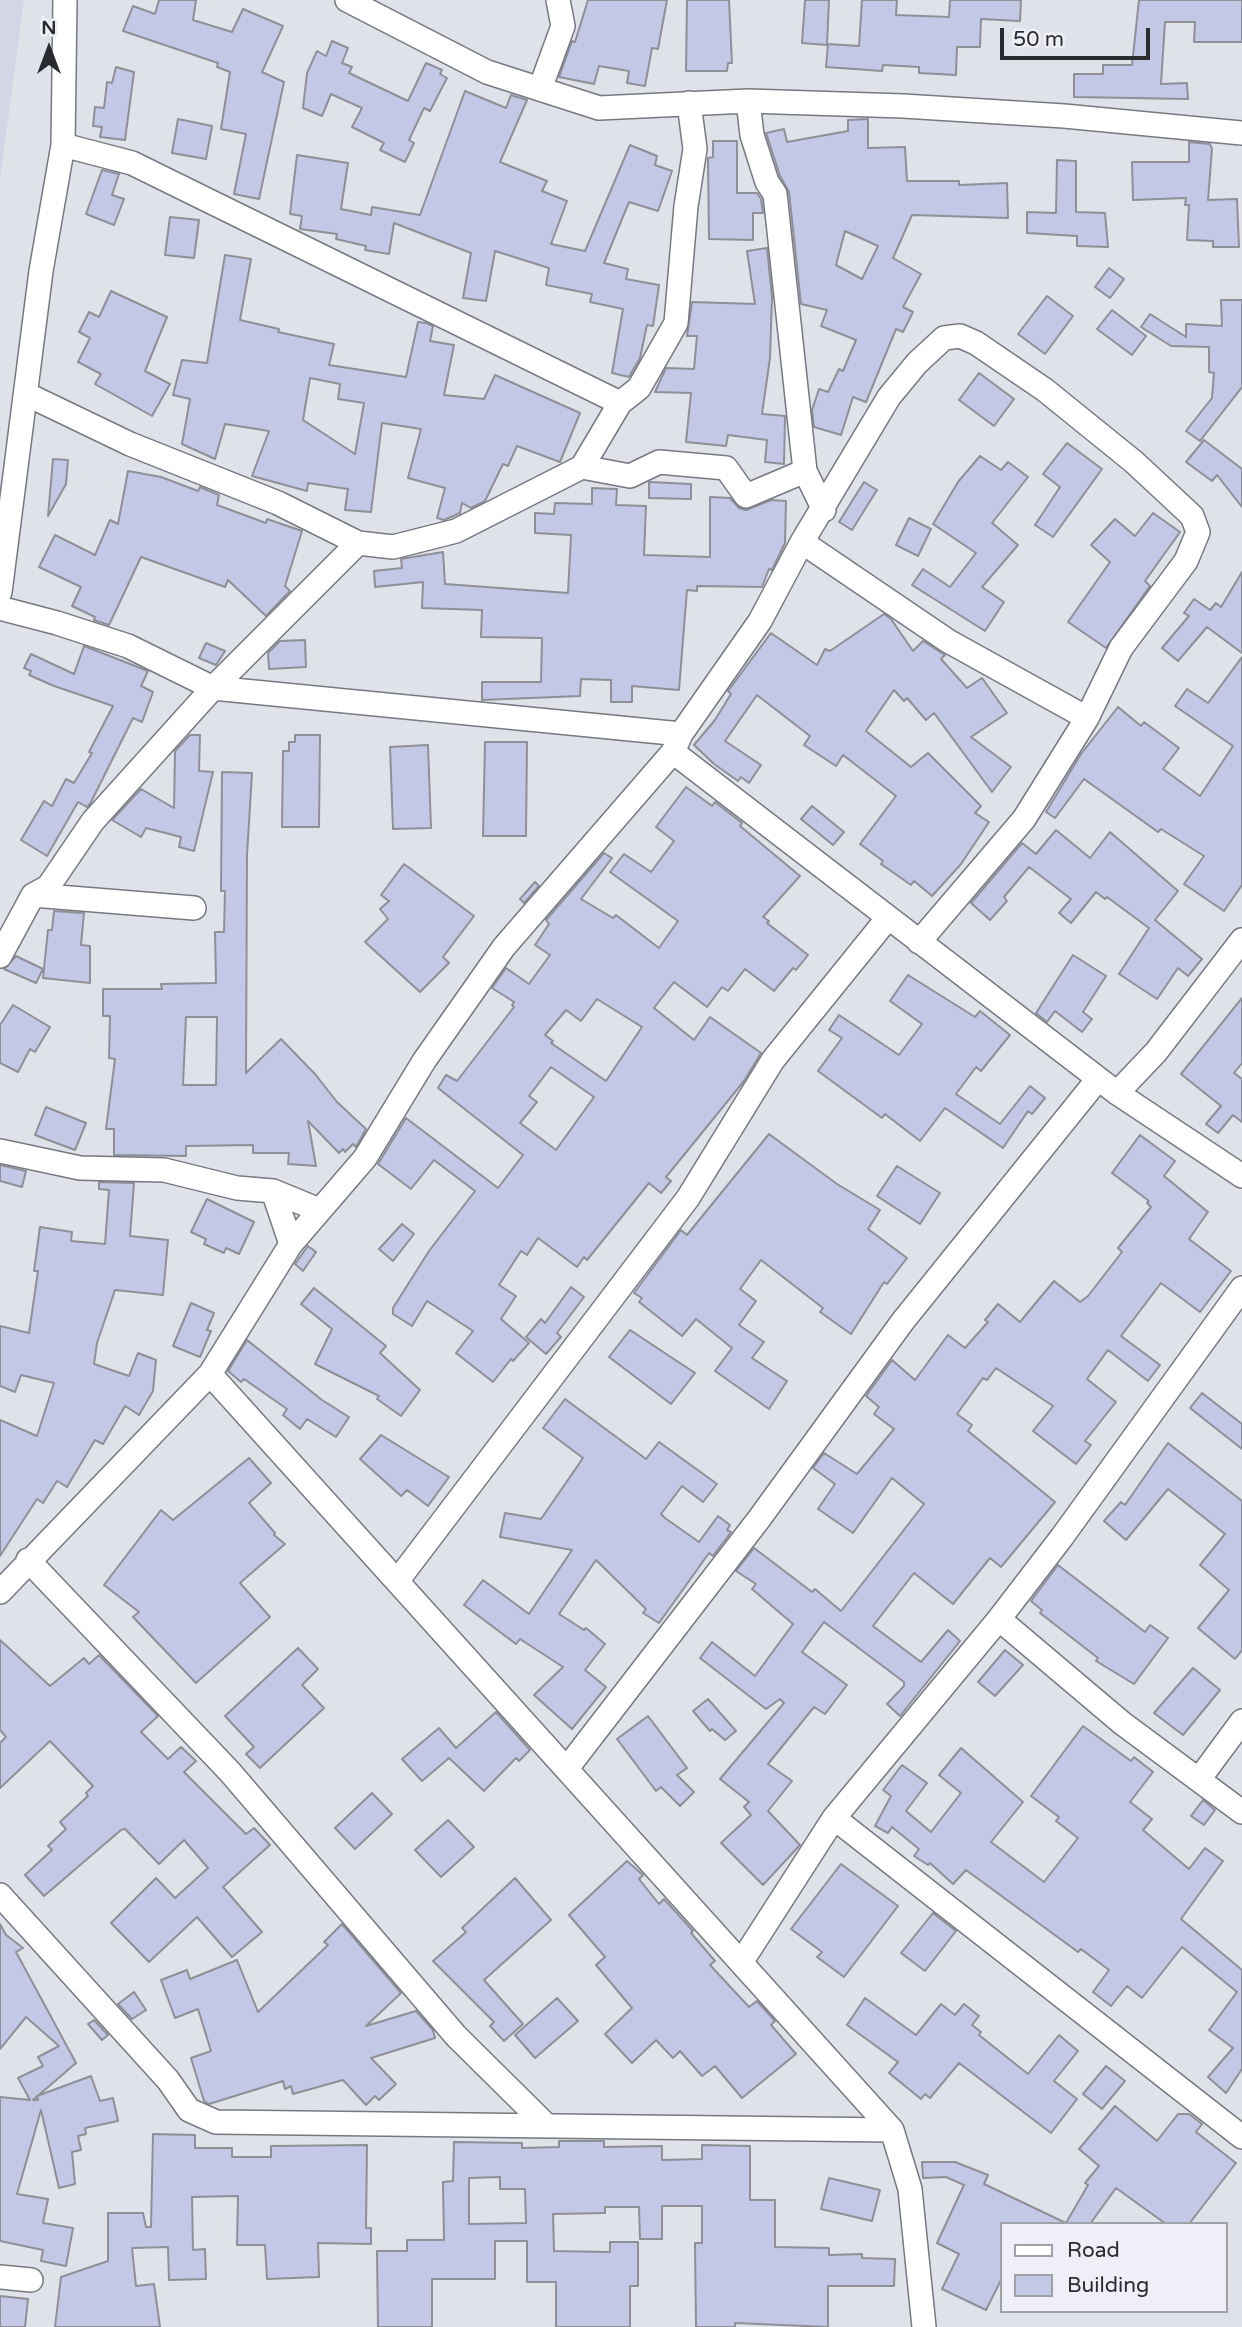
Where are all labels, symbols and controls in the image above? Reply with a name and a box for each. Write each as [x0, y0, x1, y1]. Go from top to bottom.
north arrow [14, 14, 84, 84]
scale bar [1004, 14, 1154, 58]
text: N [41, 17, 57, 39]
text: 50 m [1013, 27, 1064, 52]
legend [1000, 2222, 1228, 2313]
text: Road [1067, 2238, 1120, 2263]
text: Building [1067, 2273, 1149, 2298]

